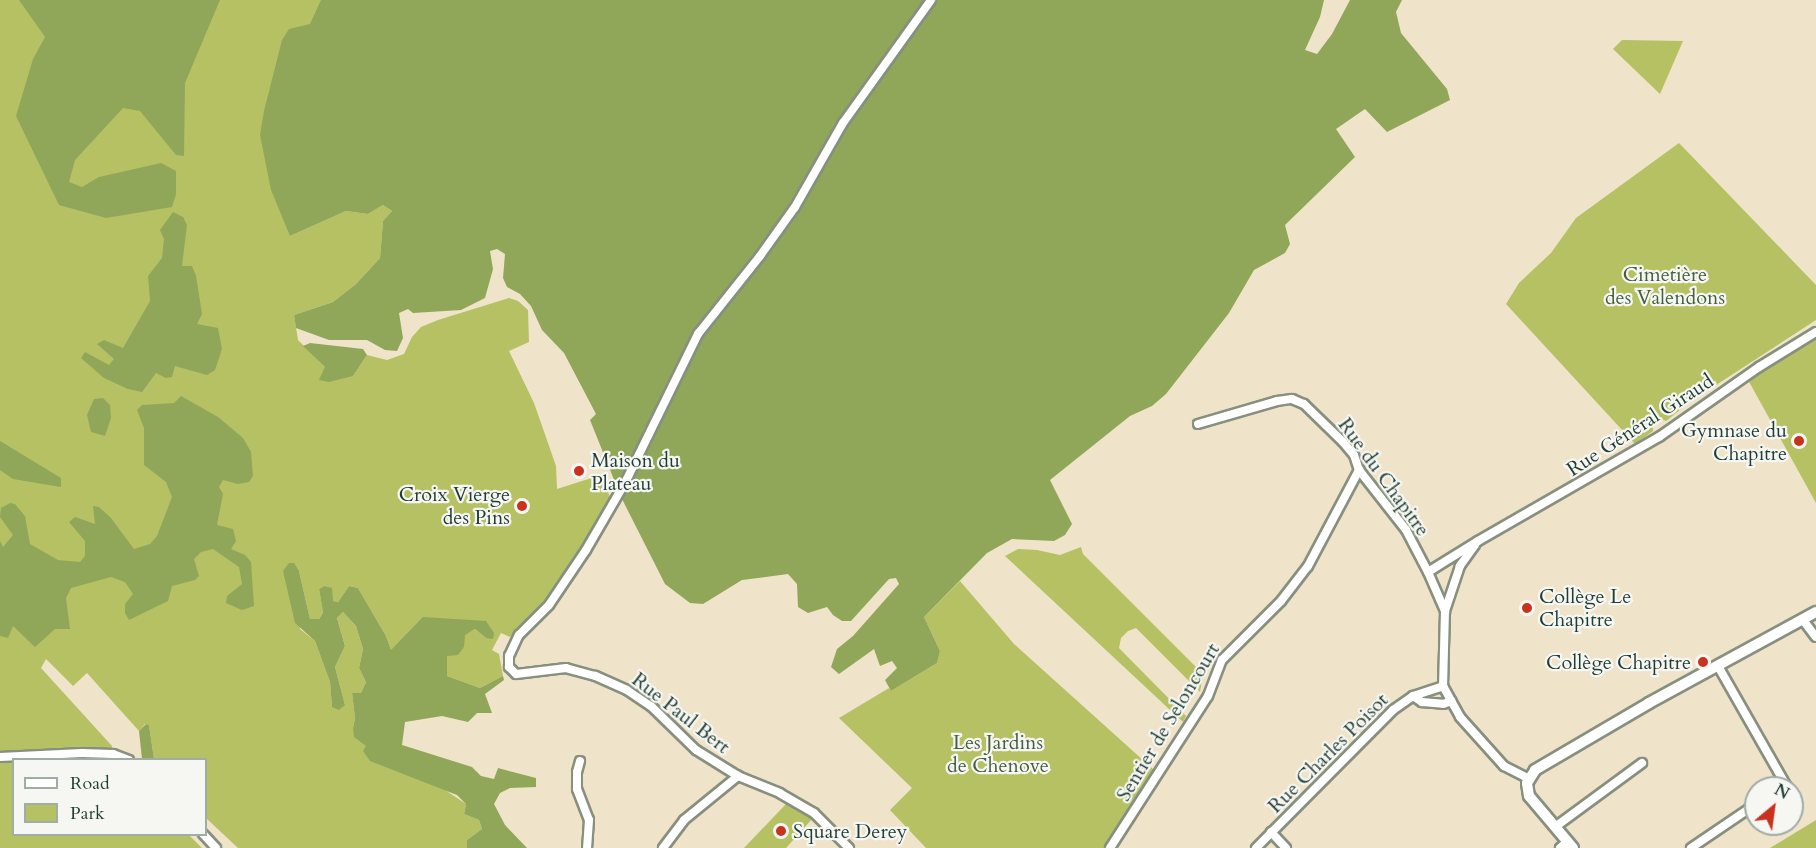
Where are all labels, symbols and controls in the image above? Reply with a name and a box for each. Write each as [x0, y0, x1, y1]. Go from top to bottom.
park label: Cimetière des Valendons [1605, 263, 1725, 310]
street label: Rue Général Giraud [1562, 369, 1718, 481]
street label: Rue du Chapitre [1333, 413, 1435, 541]
place label: Gymnase du Chapitre [1681, 418, 1787, 465]
marker: Gymnase du Chapitre [1792, 434, 1806, 448]
place label: Maison du Plateau [591, 448, 680, 495]
marker: Maison du Plateau [572, 464, 586, 478]
place label: Croix Vierge des Pins [399, 482, 510, 529]
marker: Croix Vierge des Pins [515, 499, 529, 513]
place label: Collège Le Chapitre [1539, 584, 1631, 631]
marker: Collège Le Chapitre [1520, 601, 1534, 615]
street label: Sentier de Seloncourt [1111, 639, 1225, 805]
place label: Collège Chapitre [1546, 650, 1691, 674]
marker: Collège Chapitre [1696, 655, 1710, 669]
street label: Rue Paul Bert [627, 667, 735, 759]
street label: Rue Charles Poisot [1263, 688, 1393, 818]
park label: Les Jardins de Chenove [947, 731, 1049, 778]
legend [12, 758, 207, 836]
text: Road [70, 771, 110, 796]
north arrow [1744, 776, 1804, 836]
text: N [1770, 779, 1793, 805]
text: Park [70, 801, 105, 826]
place label: Square Derey [793, 819, 907, 843]
marker: Square Derey [774, 824, 788, 838]

